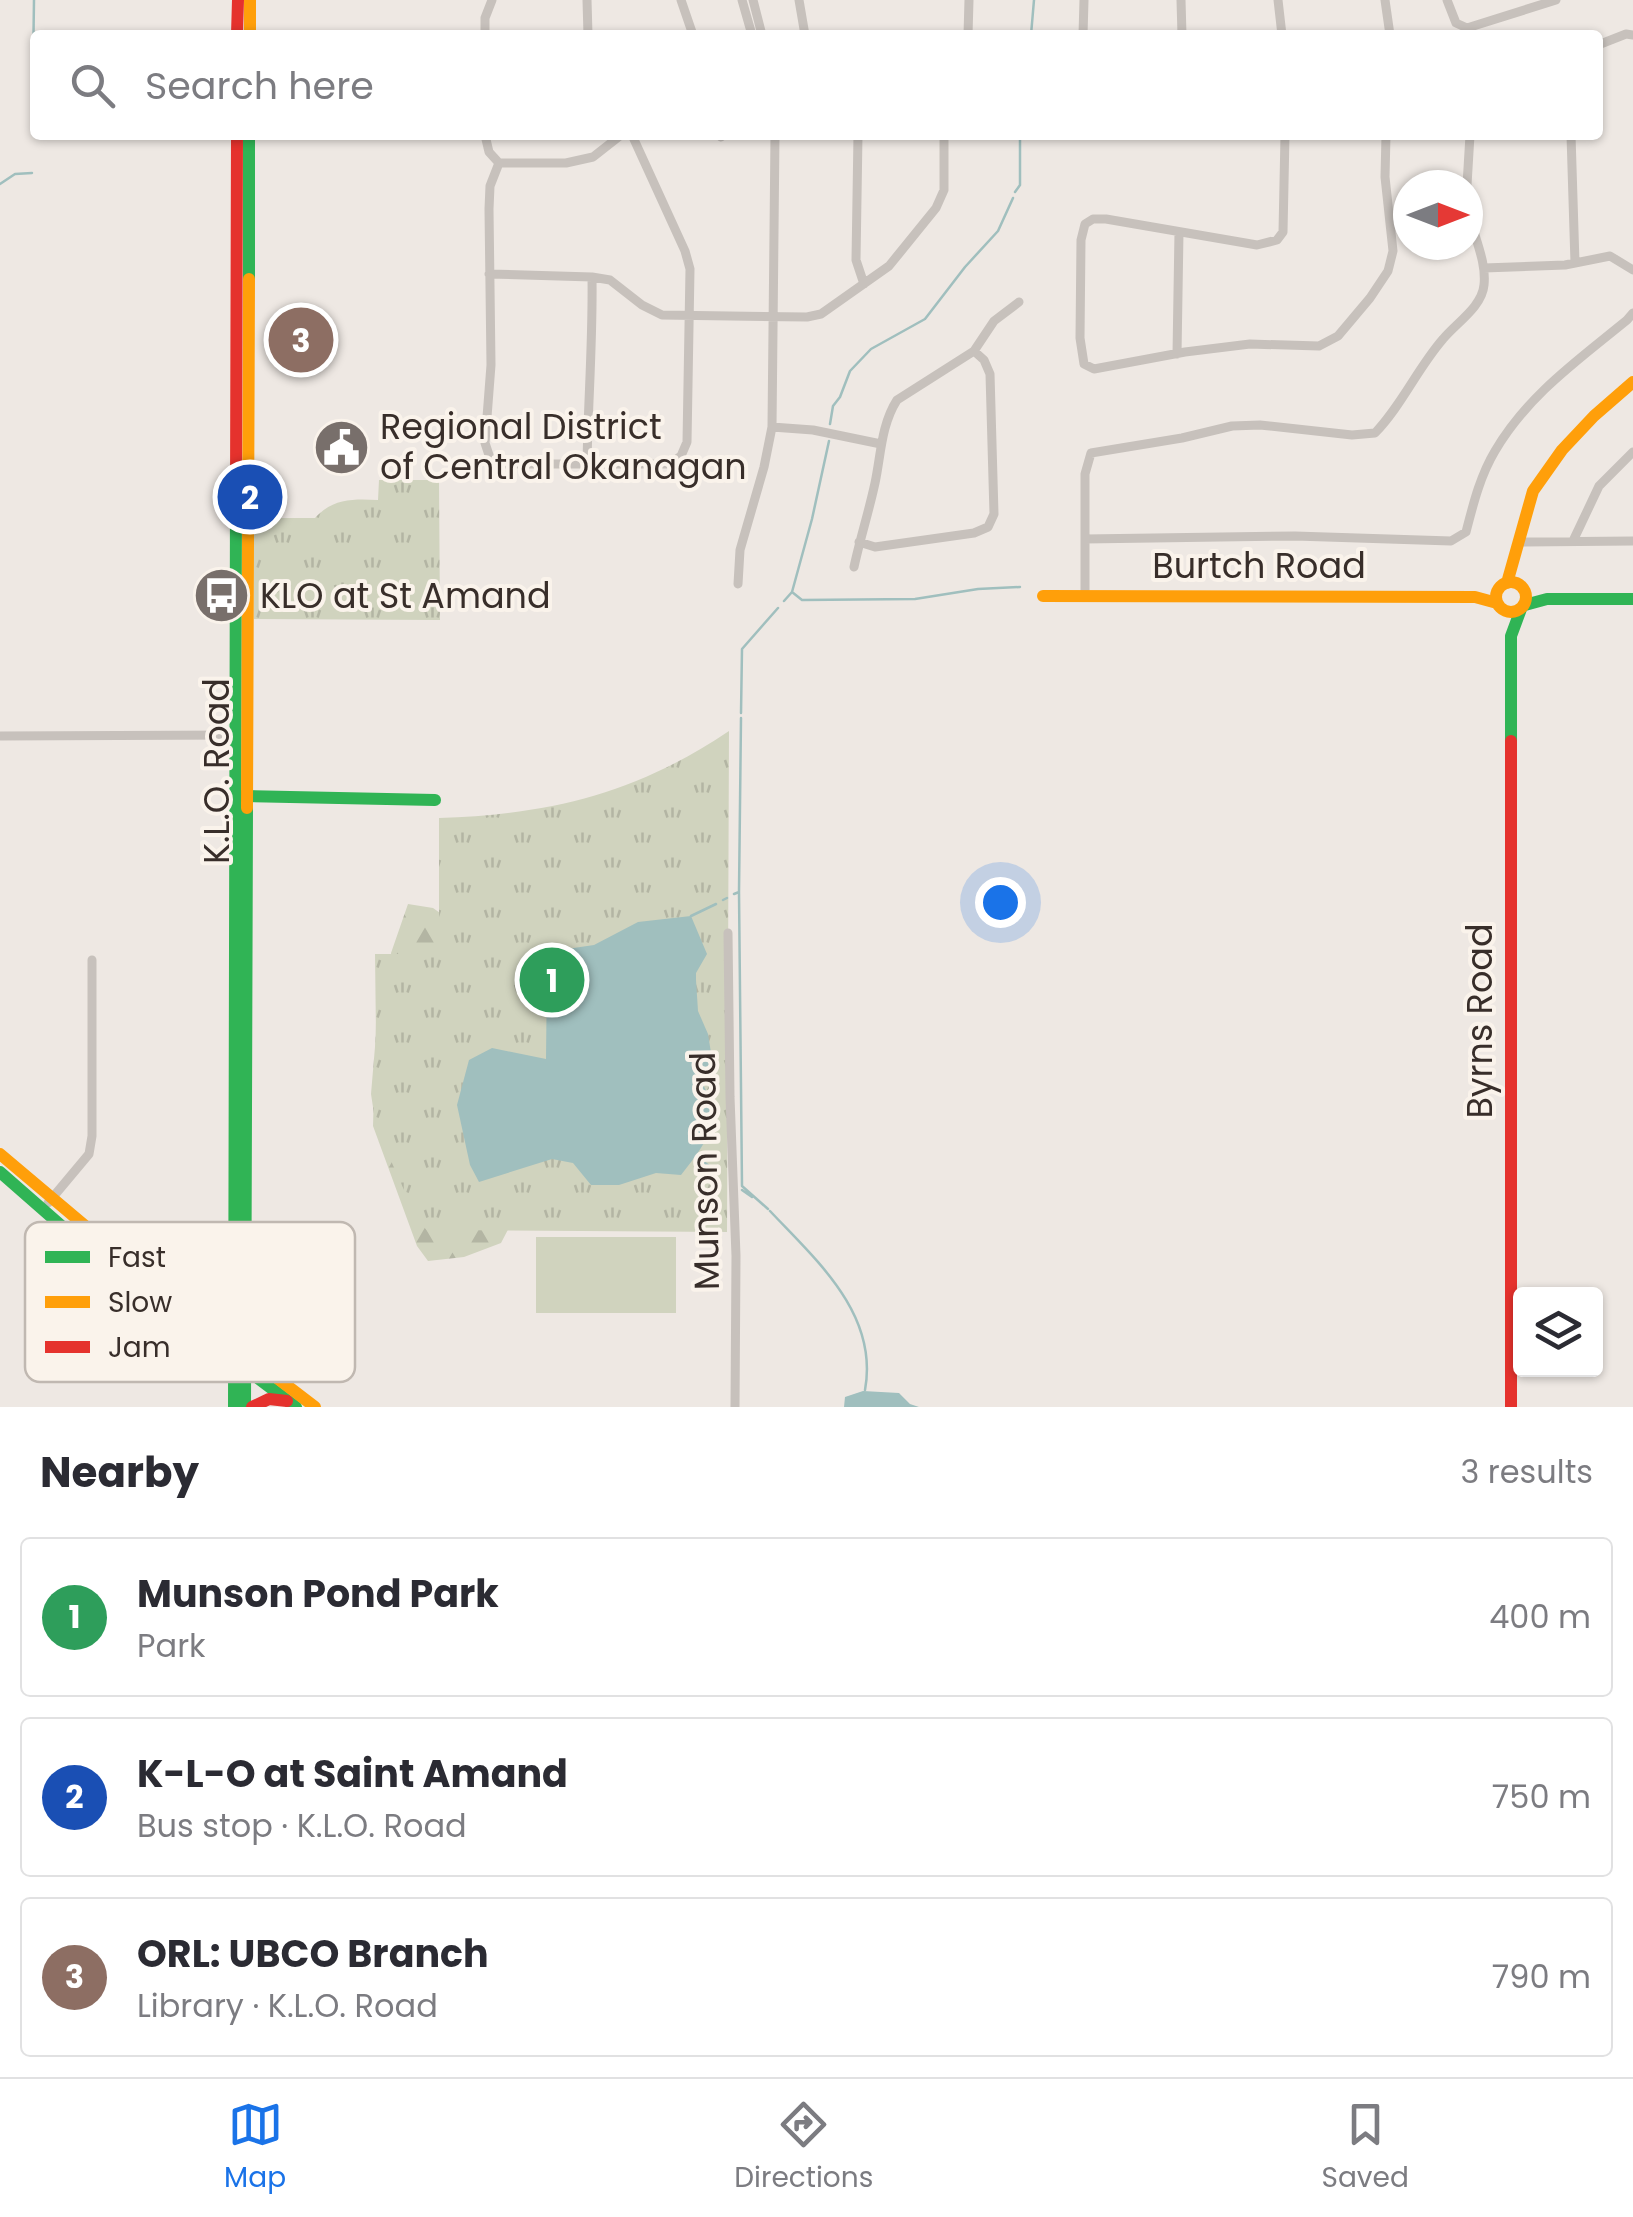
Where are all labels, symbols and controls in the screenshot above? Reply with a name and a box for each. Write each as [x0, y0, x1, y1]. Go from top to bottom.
search box [30, 30, 1603, 140]
icon: search [65, 58, 120, 113]
text: Search here [145, 59, 374, 112]
north arrow [1393, 170, 1483, 260]
pin: 3 [268, 302, 334, 378]
place label: Regional District of Central Okanagan [380, 402, 747, 491]
public building icon: Regional District of Central Okanagan [311, 417, 371, 477]
pin: 2 [218, 460, 282, 534]
street label: Burtch Road [1152, 541, 1366, 590]
bus stop icon: KLO at St Amand [191, 566, 251, 626]
place label: KLO at St Amand [260, 571, 551, 620]
street label: K.L.O. Road [192, 678, 241, 864]
your location [975, 877, 1026, 928]
street label: Byrns Road [1455, 923, 1504, 1119]
pin: 1 [520, 942, 584, 1018]
street label: Munson Road [678, 1051, 731, 1291]
legend [25, 1222, 355, 1382]
text: Fast [108, 1238, 166, 1277]
text: Slow [108, 1283, 172, 1322]
map controls [1513, 1287, 1603, 1377]
button: layers [1513, 1287, 1603, 1377]
text: Jam [108, 1328, 171, 1367]
text: Nearby [40, 1443, 199, 1502]
text: 3 results [1460, 1449, 1593, 1494]
text: Munson Pond Park [137, 1567, 499, 1620]
text: 1 [68, 1594, 81, 1639]
text: 400 m [1489, 1594, 1591, 1639]
text: Park [137, 1623, 206, 1668]
text: K-L-O at Saint Amand [137, 1747, 568, 1800]
text: 2 [65, 1774, 84, 1819]
text: 750 m [1492, 1774, 1591, 1819]
text: Bus stop · K.L.O. Road [137, 1803, 467, 1848]
text: ORL: UBCO Branch [137, 1927, 489, 1980]
text: 3 [65, 1954, 84, 1999]
text: 790 m [1492, 1954, 1591, 1999]
text: Library · K.L.O. Road [137, 1983, 438, 2028]
tab: Map [224, 2097, 286, 2199]
tab: Directions [734, 2097, 873, 2199]
tab: Saved [1322, 2097, 1409, 2199]

